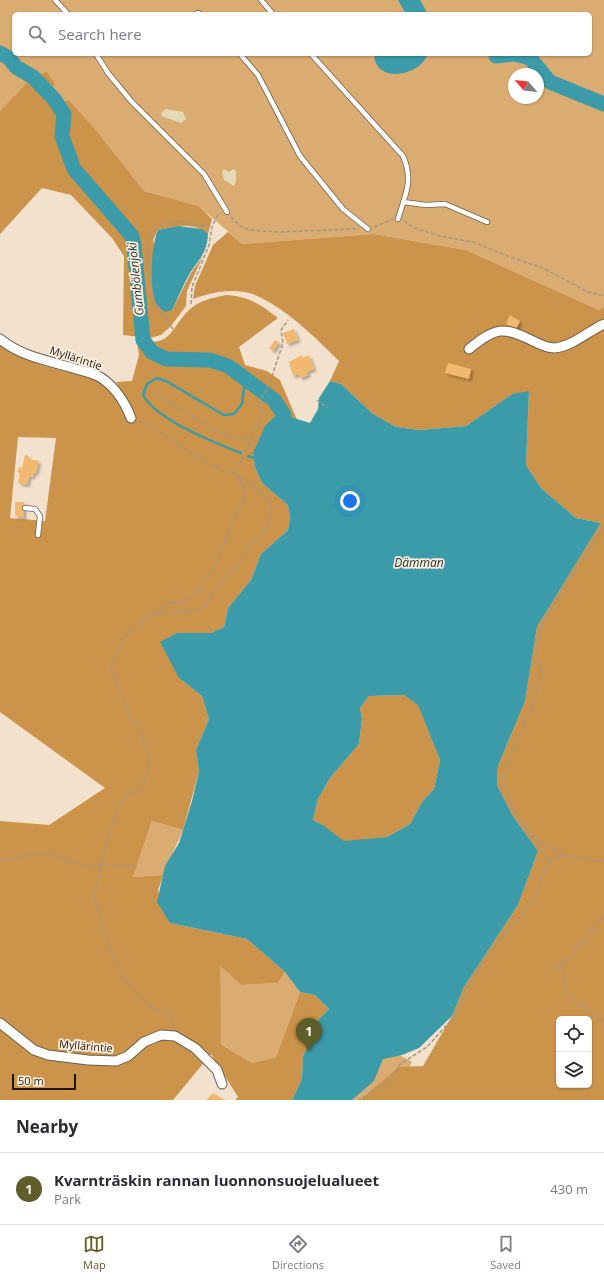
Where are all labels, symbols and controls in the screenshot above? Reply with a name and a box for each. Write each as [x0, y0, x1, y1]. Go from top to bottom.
search box [12, 12, 592, 56]
icon: search [26, 23, 48, 45]
text: Search here [58, 24, 142, 44]
north arrow [508, 68, 544, 104]
water label: Gumbölenjoki [123, 240, 148, 317]
street label: Myllärintie [48, 342, 104, 373]
your location [340, 491, 360, 511]
water label: Dämman [394, 554, 444, 571]
map controls [556, 1016, 592, 1088]
button: locate [556, 1016, 592, 1052]
pin: 1 [296, 1018, 322, 1051]
street label: Myllärintie [59, 1036, 114, 1055]
button: layers [556, 1052, 592, 1088]
scale bar [12, 1072, 76, 1091]
text: 50 m [18, 1073, 44, 1088]
text: Nearby [16, 1115, 78, 1138]
text: Kvarnträskin rannan luonnonsuojelualueet [54, 1170, 379, 1190]
text: 1 [25, 1180, 33, 1198]
text: 430 m [550, 1180, 588, 1198]
text: Park [54, 1190, 81, 1208]
tab: Map [83, 1233, 106, 1272]
tab: Directions [272, 1233, 324, 1272]
tab: Saved [490, 1233, 521, 1272]

